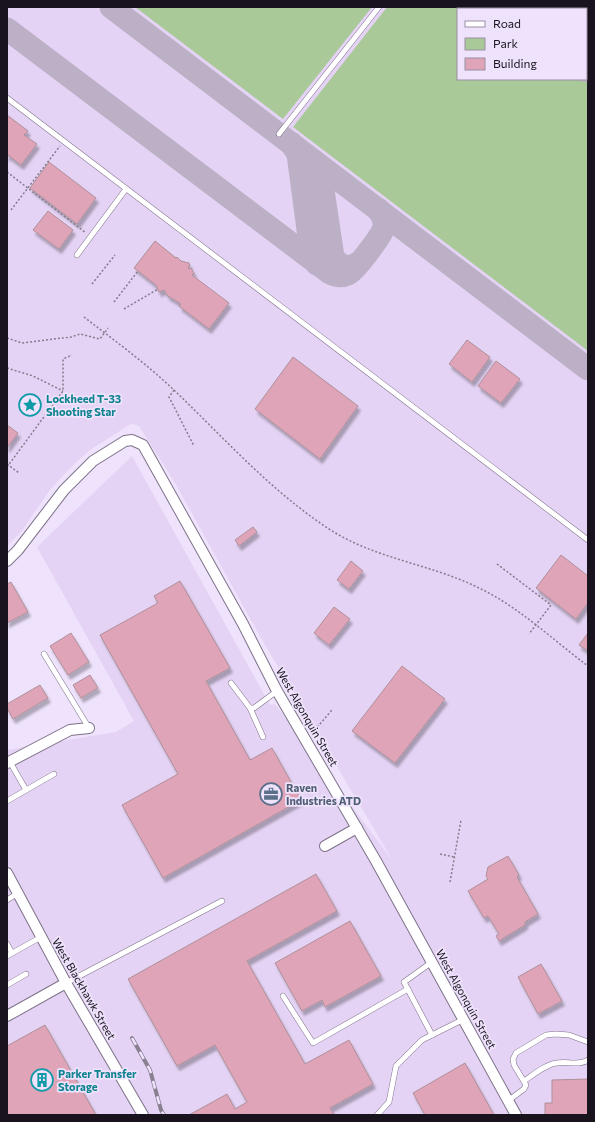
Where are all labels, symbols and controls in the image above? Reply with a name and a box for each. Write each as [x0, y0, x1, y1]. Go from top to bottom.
legend [457, 8, 587, 80]
text: Road [493, 16, 521, 30]
text: Park [493, 36, 519, 50]
text: Building [493, 56, 537, 70]
place icon: Lockheed T-33 Shooting Star [17, 392, 43, 418]
place label: Lockheed T-33 Shooting Star [46, 392, 121, 418]
street label: West Algonquin Street [274, 665, 341, 769]
office icon: Raven Industries ATD [258, 781, 284, 807]
place label: Raven Industries ATD [286, 781, 361, 807]
street label: West Blackhawk Street [50, 936, 119, 1042]
street label: West Algonquin Street [434, 947, 499, 1051]
building icon: Parker Transfer Storage [29, 1067, 55, 1093]
place label: Parker Transfer Storage [58, 1067, 137, 1093]

